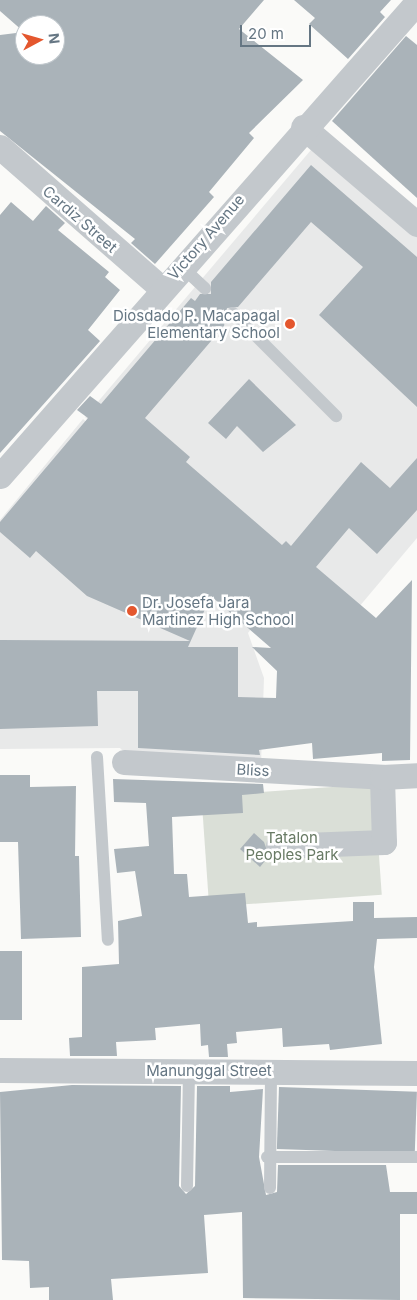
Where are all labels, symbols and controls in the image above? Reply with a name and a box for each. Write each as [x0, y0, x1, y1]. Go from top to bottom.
north arrow [15, 15, 65, 65]
scale bar [242, 15, 313, 47]
text: 20 m [248, 24, 284, 43]
text: N [45, 32, 63, 45]
street label: Cardiz Street [39, 182, 121, 256]
street label: Victory Avenue [164, 191, 248, 283]
place label: Diosdado P. Macapagal Elementary School [113, 306, 280, 341]
marker: Diosdado P. Macapagal Elementary School [284, 318, 296, 330]
place label: Dr. Josefa Jara Martinez High School [142, 593, 294, 628]
marker: Dr. Josefa Jara Martinez High School [126, 605, 138, 617]
street label: Bliss [236, 760, 270, 780]
park label: Tatalon Peoples Park [245, 828, 339, 863]
street label: Manunggal Street [146, 1062, 272, 1080]

